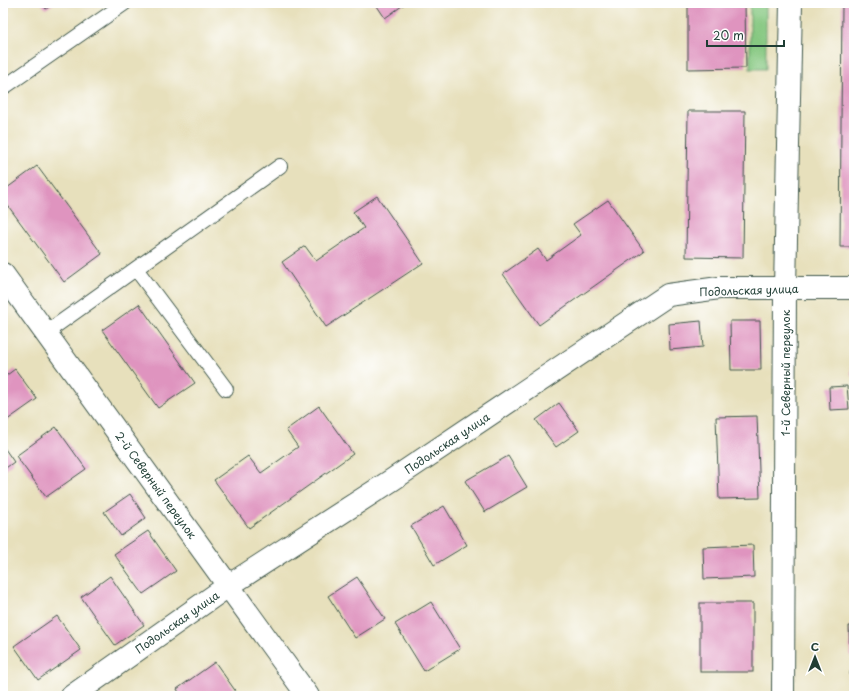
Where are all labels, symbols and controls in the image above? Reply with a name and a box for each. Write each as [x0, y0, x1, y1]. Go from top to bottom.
scale bar [707, 22, 784, 48]
text: 20 m [713, 26, 744, 44]
street label: Подольская улица [699, 280, 799, 300]
street label: 1-й Северный переулок [777, 309, 794, 436]
street label: Подольская улица [401, 408, 493, 478]
street label: 2-й Северный переулок [111, 428, 201, 543]
street label: Подольская улица [131, 587, 223, 657]
north arrow [795, 637, 835, 677]
text: С [811, 638, 819, 655]

